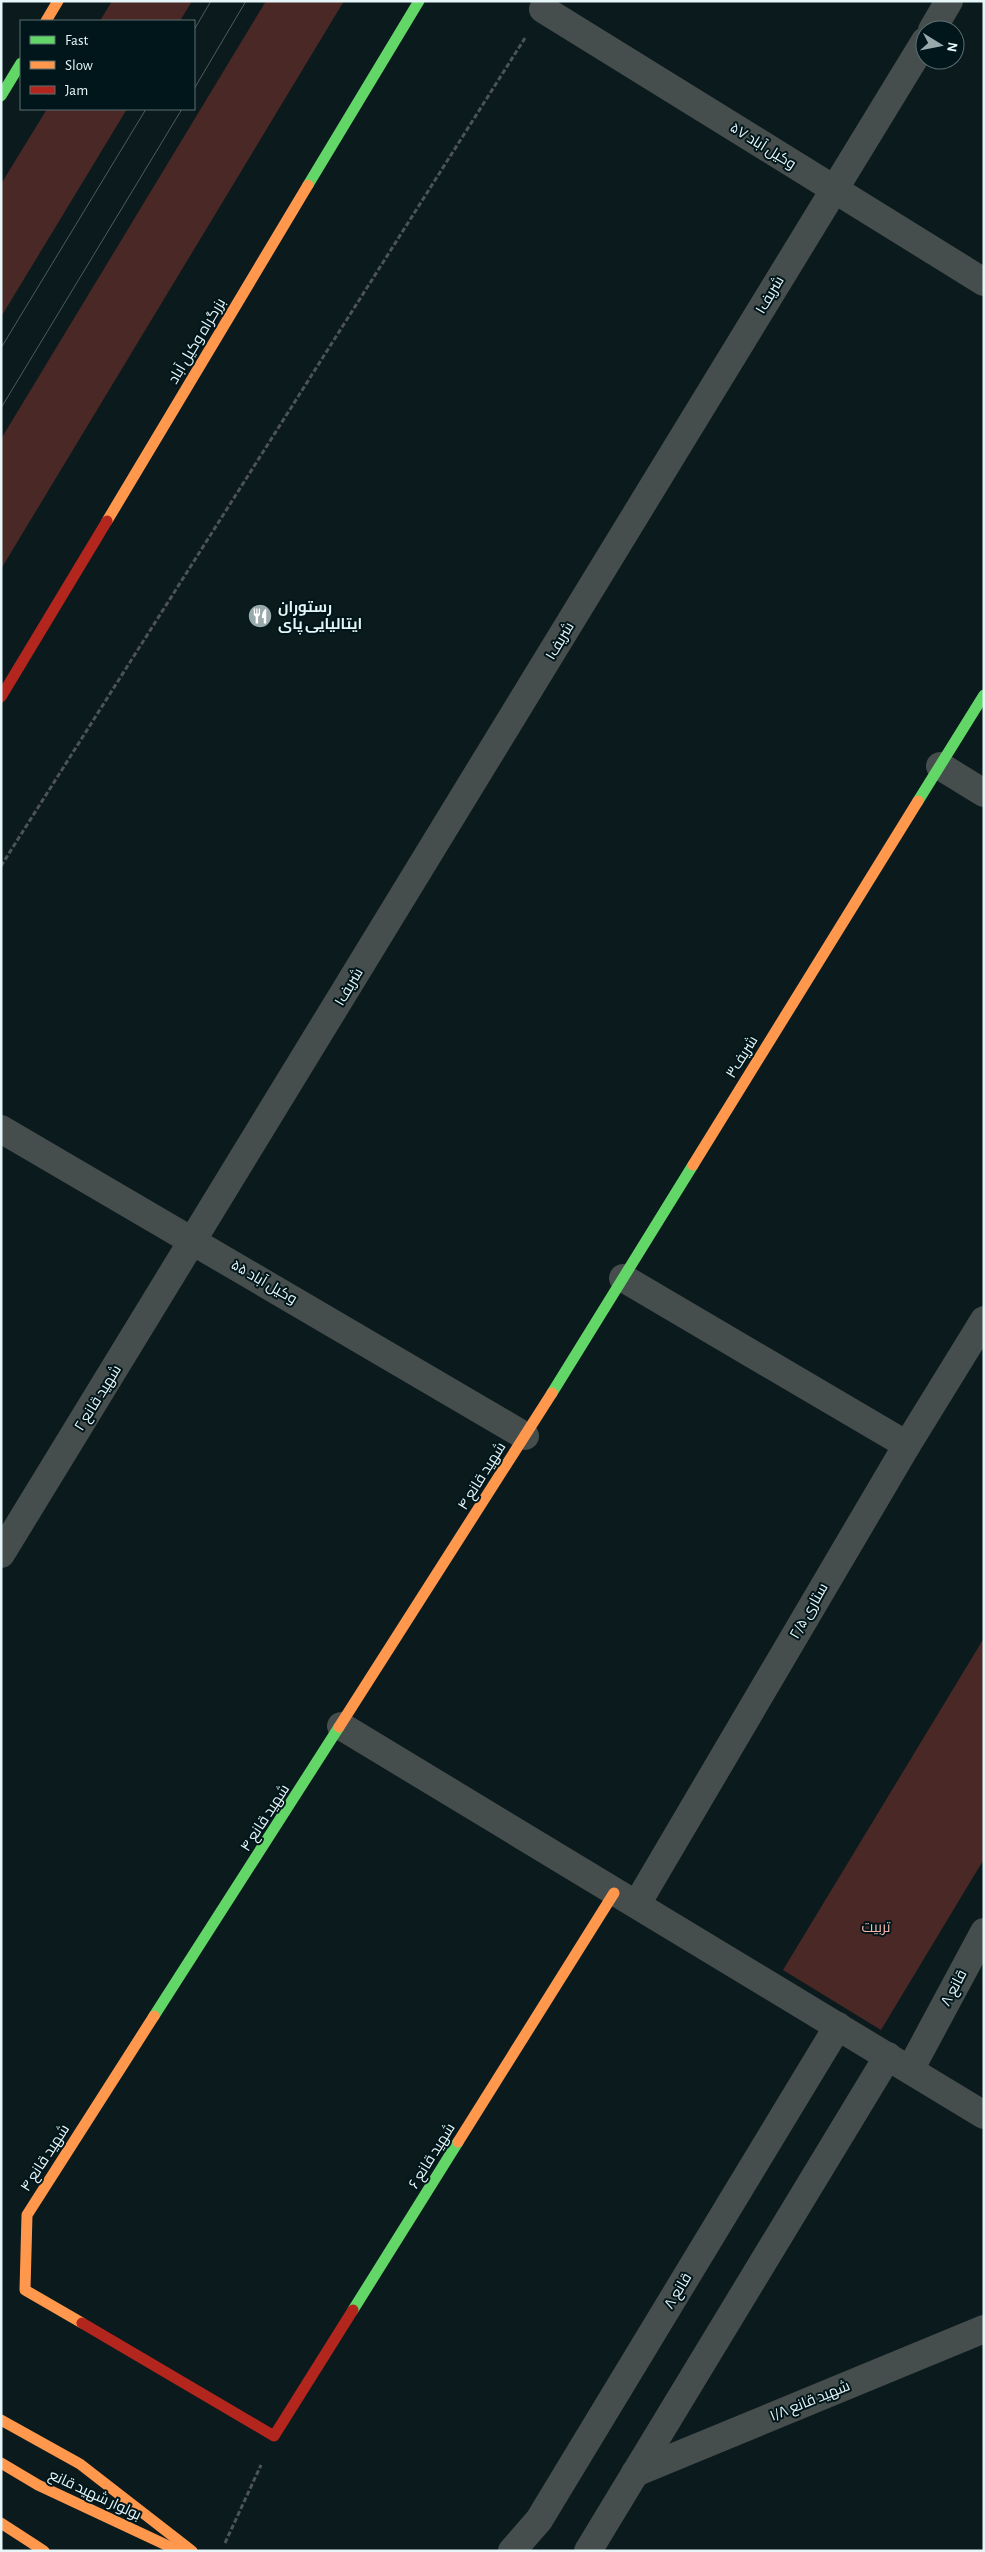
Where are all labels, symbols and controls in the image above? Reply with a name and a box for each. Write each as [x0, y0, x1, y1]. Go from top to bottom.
legend [20, 20, 195, 110]
north arrow [915, 20, 965, 70]
text: Fast [65, 33, 89, 48]
text: N [944, 41, 960, 53]
text: Slow [65, 58, 93, 73]
text: Jam [65, 83, 88, 98]
street label: ۵۷ وکیل آباد [726, 119, 799, 174]
street label: شریف١ [752, 273, 788, 317]
street label: بزرگراه وکیل آباد [165, 295, 230, 387]
place label: رستوران ایتالیایی پای [278, 600, 362, 635]
restaurant icon: رستوران ایتالیایی پای [247, 603, 273, 629]
street label: شریف١ [542, 619, 578, 663]
street label: شریف١ [331, 965, 367, 1009]
street label: شریف٣ [722, 1033, 762, 1081]
street label: ۵۵ وکیل آباد [227, 1256, 300, 1309]
street label: شهید قانع ۲ [71, 1362, 127, 1435]
street label: شهید قانع ۴ [454, 1439, 511, 1514]
street label: ستاری ۲/۵ [787, 1581, 833, 1642]
street label: شهید قانع ۴ [237, 1781, 295, 1856]
park label: تربیت [861, 1920, 891, 1936]
street label: قانع ۸ [938, 1967, 972, 2010]
street label: شهید قانع ۶ [405, 2120, 460, 2193]
street label: شهید قانع ۴ [17, 2121, 75, 2196]
street label: قانع ۸ [662, 2270, 697, 2313]
street label: شهید قانع ۱/۸ [767, 2377, 853, 2427]
street label: بولوار شهید قانع [45, 2466, 144, 2526]

